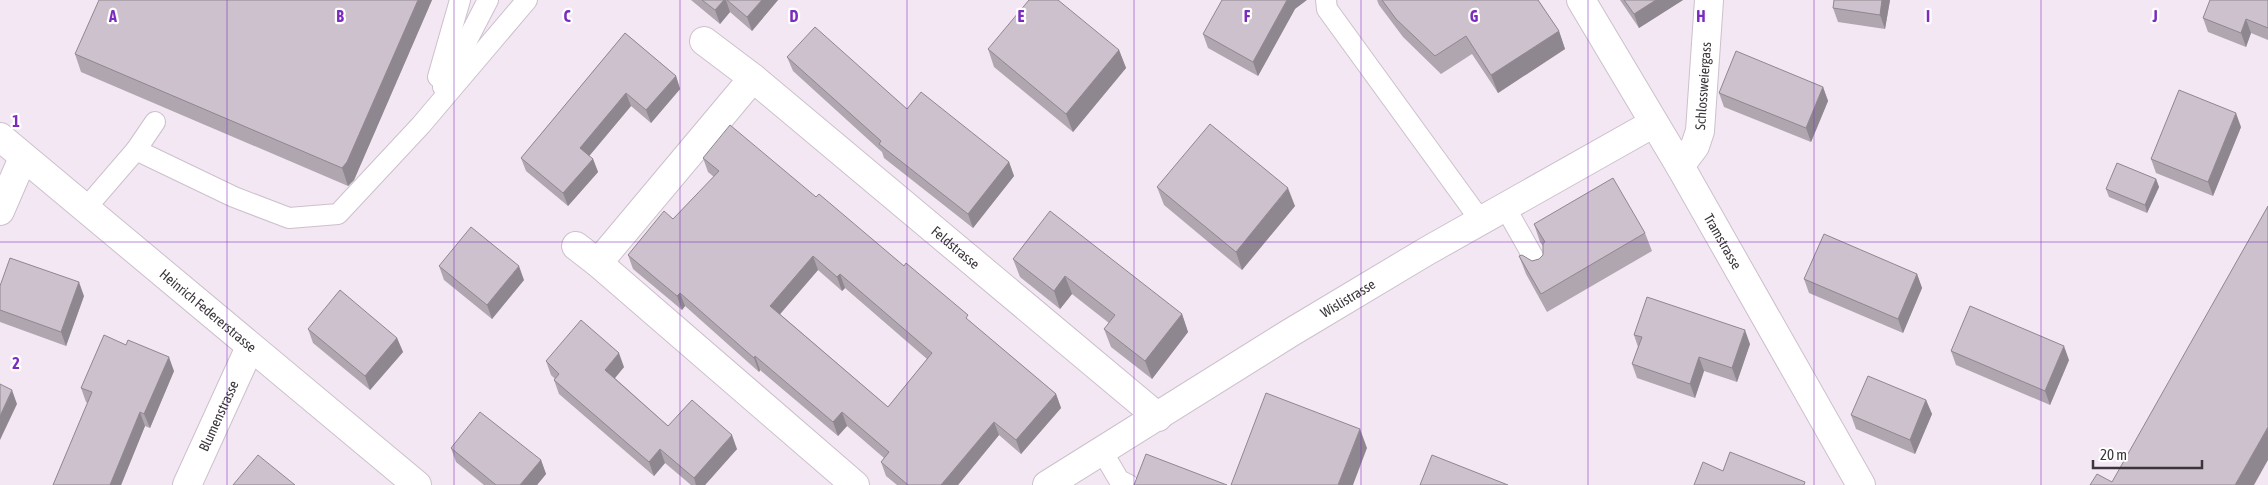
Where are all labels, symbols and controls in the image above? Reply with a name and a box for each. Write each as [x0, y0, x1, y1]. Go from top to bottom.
text: A [108, 7, 117, 25]
text: B [336, 7, 344, 25]
text: C [563, 7, 571, 25]
text: D [790, 7, 799, 25]
text: E [1018, 7, 1025, 25]
text: F [1244, 7, 1251, 25]
text: G [1470, 7, 1479, 25]
text: H [1696, 7, 1706, 25]
text: I [1926, 7, 1930, 25]
text: J [2151, 7, 2158, 25]
street label: Schlossweiergass [1692, 41, 1714, 130]
text: 1 [12, 112, 20, 130]
street label: Tramstrasse [1701, 211, 1745, 272]
street label: Feldstrasse [928, 223, 983, 272]
street label: Heinrich Federerstrasse [157, 266, 260, 355]
street label: Wislistrasse [1318, 276, 1378, 321]
text: 2 [12, 354, 20, 372]
street label: Blumenstrasse [196, 378, 242, 454]
scale bar [2093, 438, 2202, 470]
text: 20 m [2100, 446, 2127, 463]

